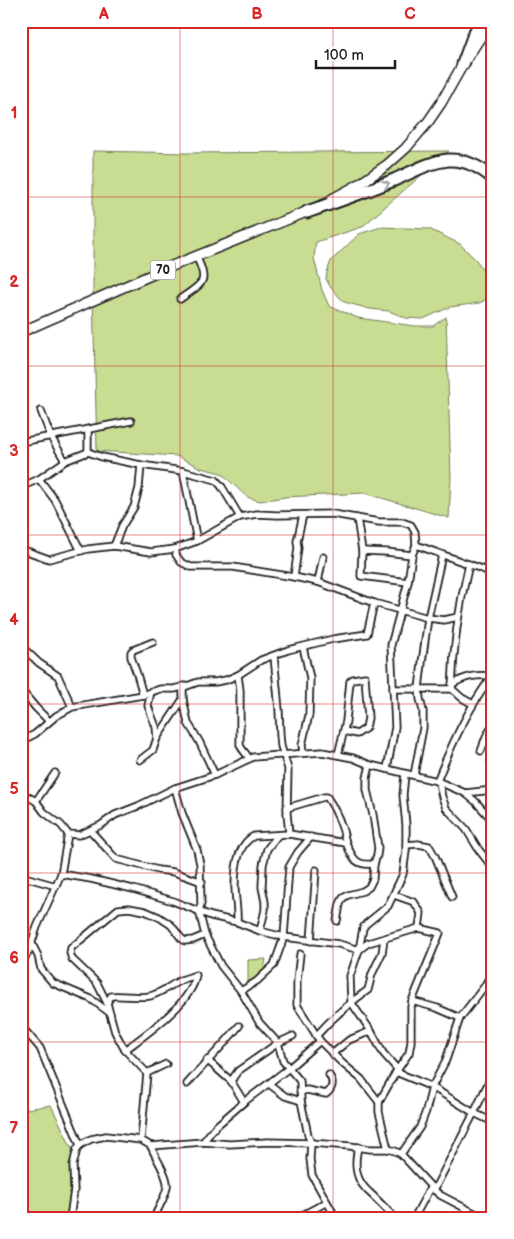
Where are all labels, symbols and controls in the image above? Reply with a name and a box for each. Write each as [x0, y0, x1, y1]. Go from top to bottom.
text: A [98, 5, 109, 24]
text: B [251, 5, 263, 24]
text: C [404, 5, 416, 24]
scale bar [316, 38, 395, 70]
text: 100 m [324, 46, 364, 65]
text: 1 [11, 104, 17, 123]
one-way arrow [381, 179, 390, 190]
road number: 70 [150, 260, 176, 280]
text: 2 [9, 273, 19, 292]
text: 3 [9, 442, 19, 461]
text: 4 [9, 611, 19, 630]
text: 5 [9, 780, 19, 799]
text: 6 [9, 949, 19, 968]
text: 7 [10, 1119, 19, 1138]

